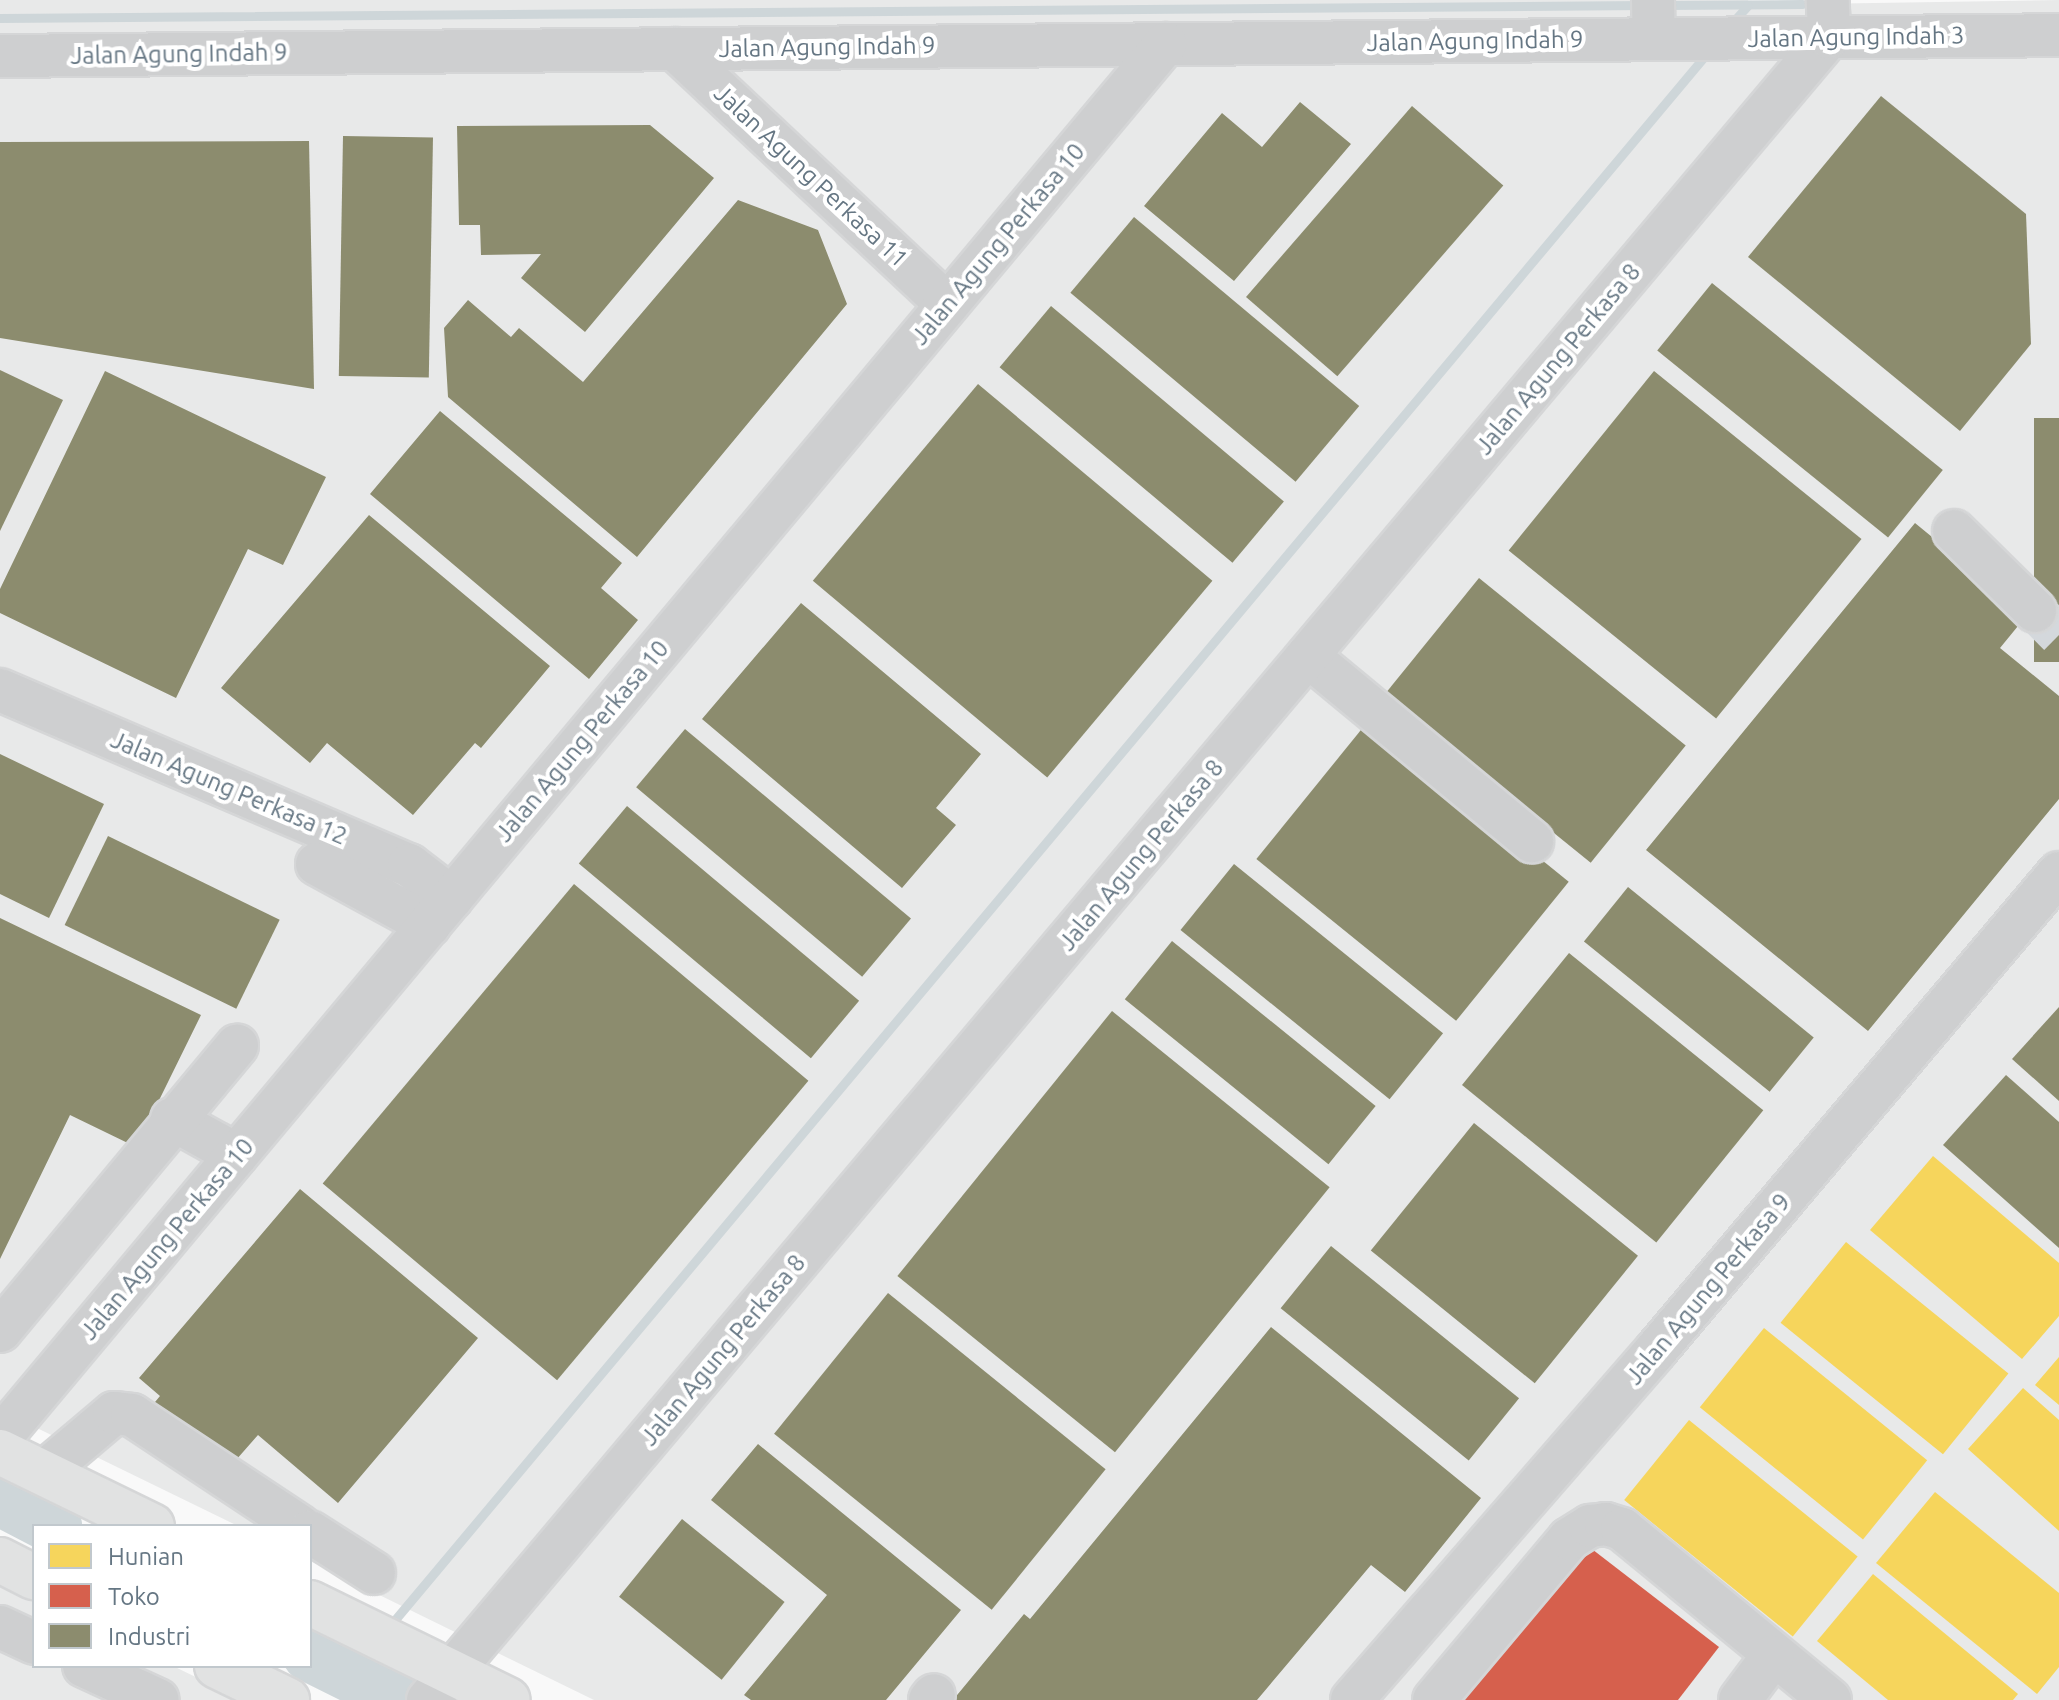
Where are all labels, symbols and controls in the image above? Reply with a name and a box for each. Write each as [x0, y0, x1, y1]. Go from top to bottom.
street label: Jalan Agung Indah 3 [1747, 21, 1965, 53]
street label: Jalan Agung Indah 9 [1366, 25, 1584, 57]
street label: Jalan Agung Indah 9 [718, 31, 936, 63]
street label: Jalan Agung Indah 9 [70, 38, 288, 70]
street label: Jalan Agung Perkasa 11 [708, 79, 914, 273]
street label: Jalan Agung Perkasa 10 [905, 137, 1091, 351]
street label: Jalan Agung Perkasa 8 [1470, 258, 1646, 460]
street label: Jalan Agung Perkasa 10 [489, 634, 675, 848]
street label: Jalan Agung Perkasa 12 [106, 725, 352, 851]
street label: Jalan Agung Perkasa 8 [1053, 754, 1229, 956]
street label: Jalan Agung Perkasa 10 [74, 1132, 260, 1346]
street label: Jalan Agung Perkasa 9 [1620, 1188, 1796, 1390]
street label: Jalan Agung Perkasa 8 [635, 1249, 811, 1451]
legend [32, 1524, 312, 1668]
text: Hunian [108, 1543, 184, 1570]
text: Toko [108, 1583, 160, 1610]
text: Industri [108, 1623, 190, 1650]

